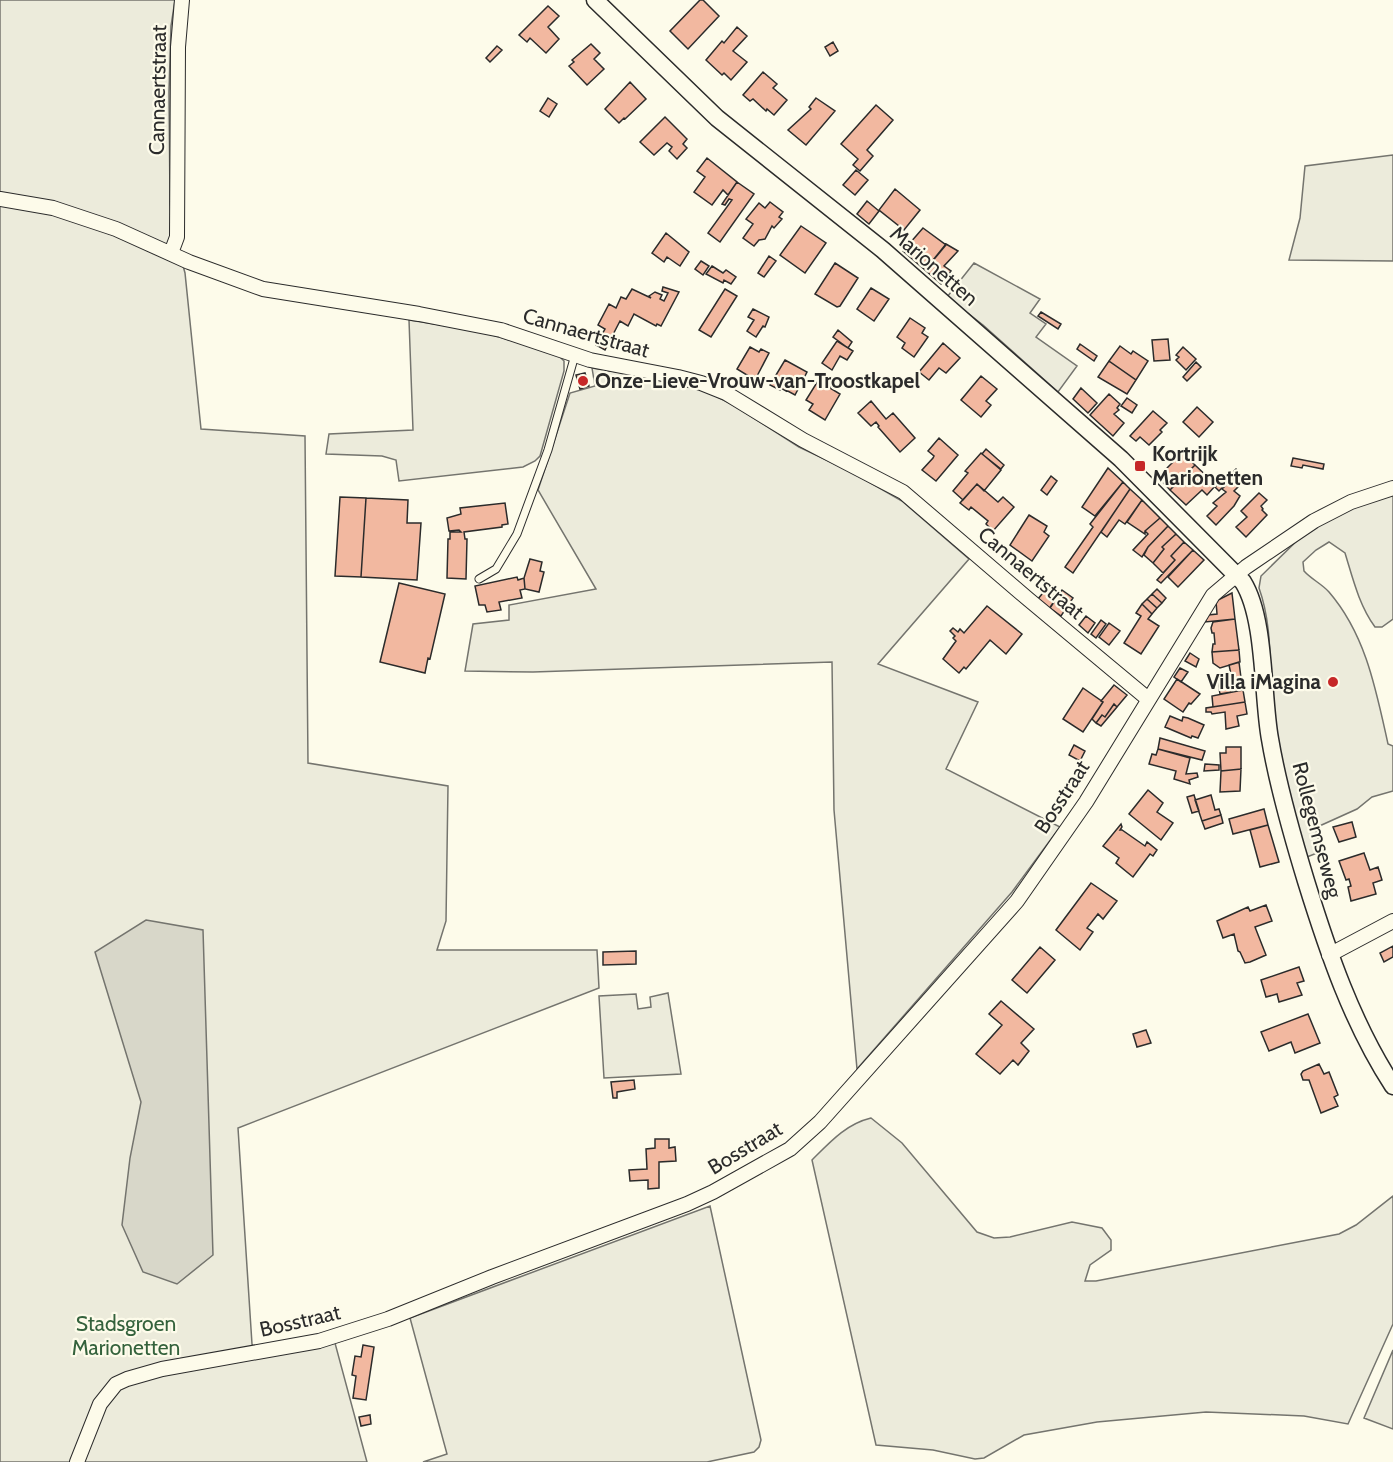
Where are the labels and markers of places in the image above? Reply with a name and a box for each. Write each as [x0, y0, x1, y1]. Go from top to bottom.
place label: Onze-Lieve-Vrouw-van-Troostkapel [595, 368, 920, 393]
marker: Onze-Lieve-Vrouw-van-Troostkapel [576, 374, 590, 388]
place label: Kortrijk Marionetten [1152, 441, 1263, 490]
marker: Kortrijk Marionetten [1133, 459, 1147, 473]
place label: Vil!a iMagina [1206, 669, 1322, 694]
marker: Vil!a iMagina [1326, 675, 1340, 689]

